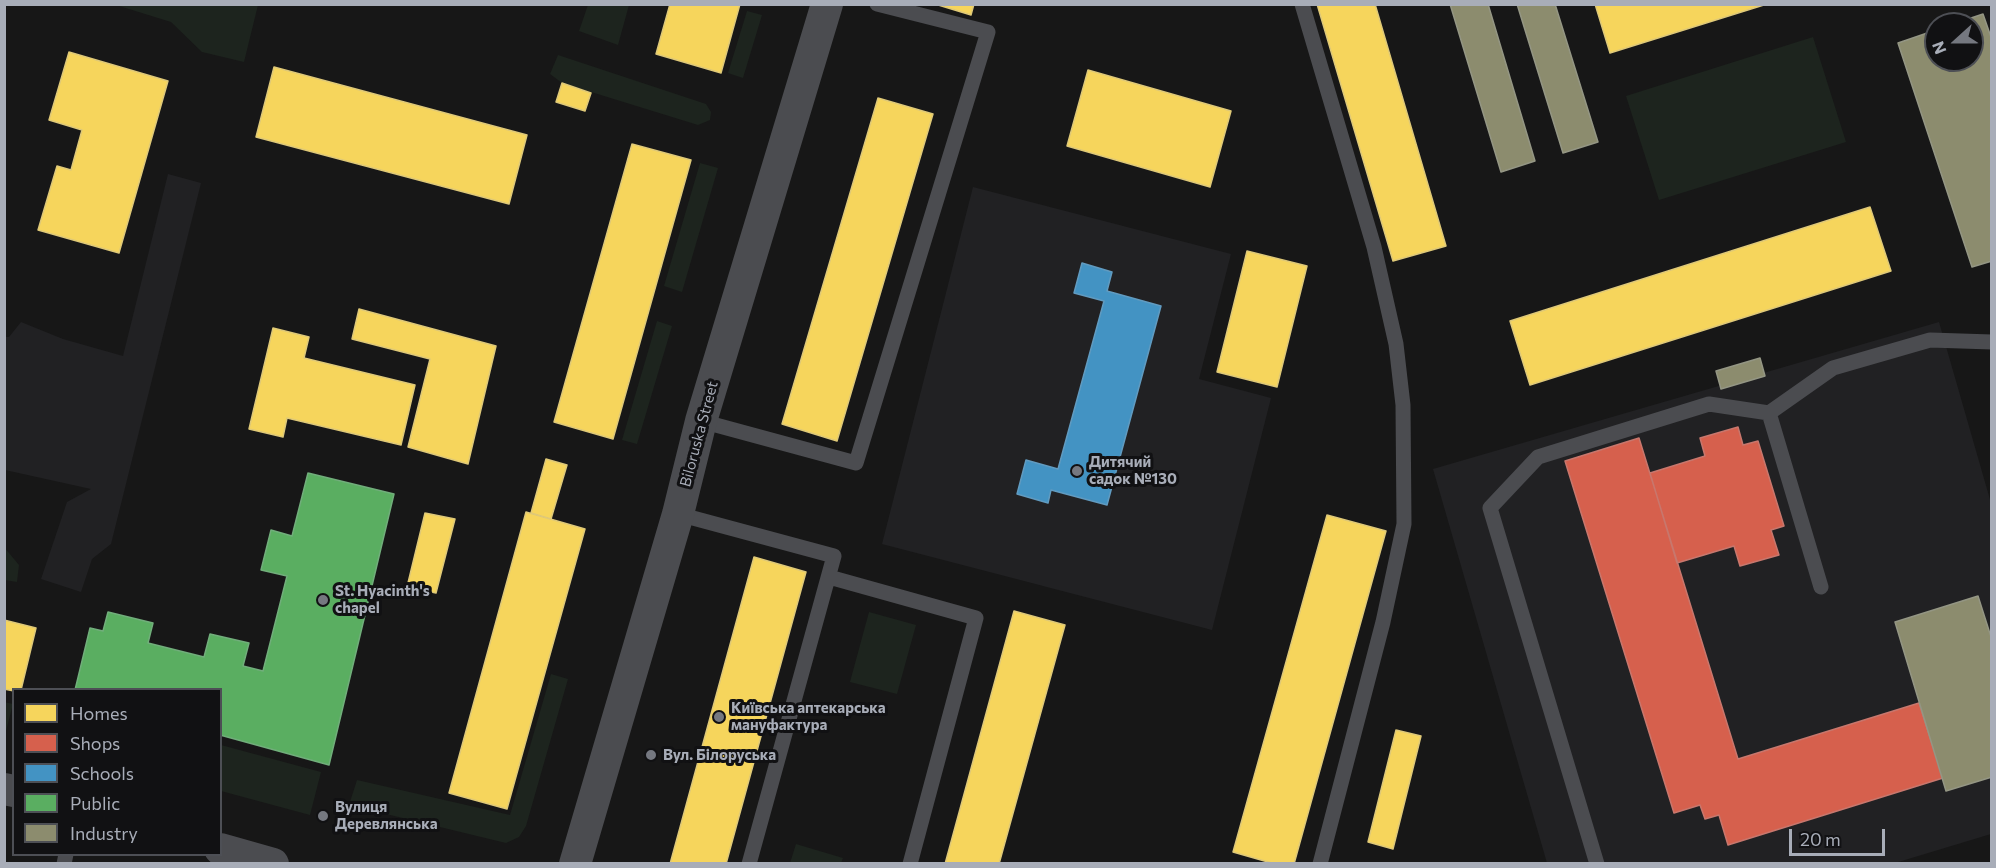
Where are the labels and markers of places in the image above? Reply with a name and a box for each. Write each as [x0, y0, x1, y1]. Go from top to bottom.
place label: Дитячий садок №130 [1089, 453, 1177, 488]
marker: Дитячий садок №130 [1070, 464, 1084, 478]
place label: St. Hyacinth's chapel [335, 582, 430, 617]
marker: St. Hyacinth's chapel [316, 593, 330, 607]
place label: Київська аптекарська мануфактура [731, 699, 886, 734]
marker: Київська аптекарська мануфактура [712, 710, 726, 724]
place label: Вул. Білоруська [663, 746, 776, 764]
marker: Вул. Білоруська [644, 748, 658, 762]
place label: Вулиця Деревлянська [335, 798, 438, 833]
marker: Вулиця Деревлянська [316, 809, 330, 823]

